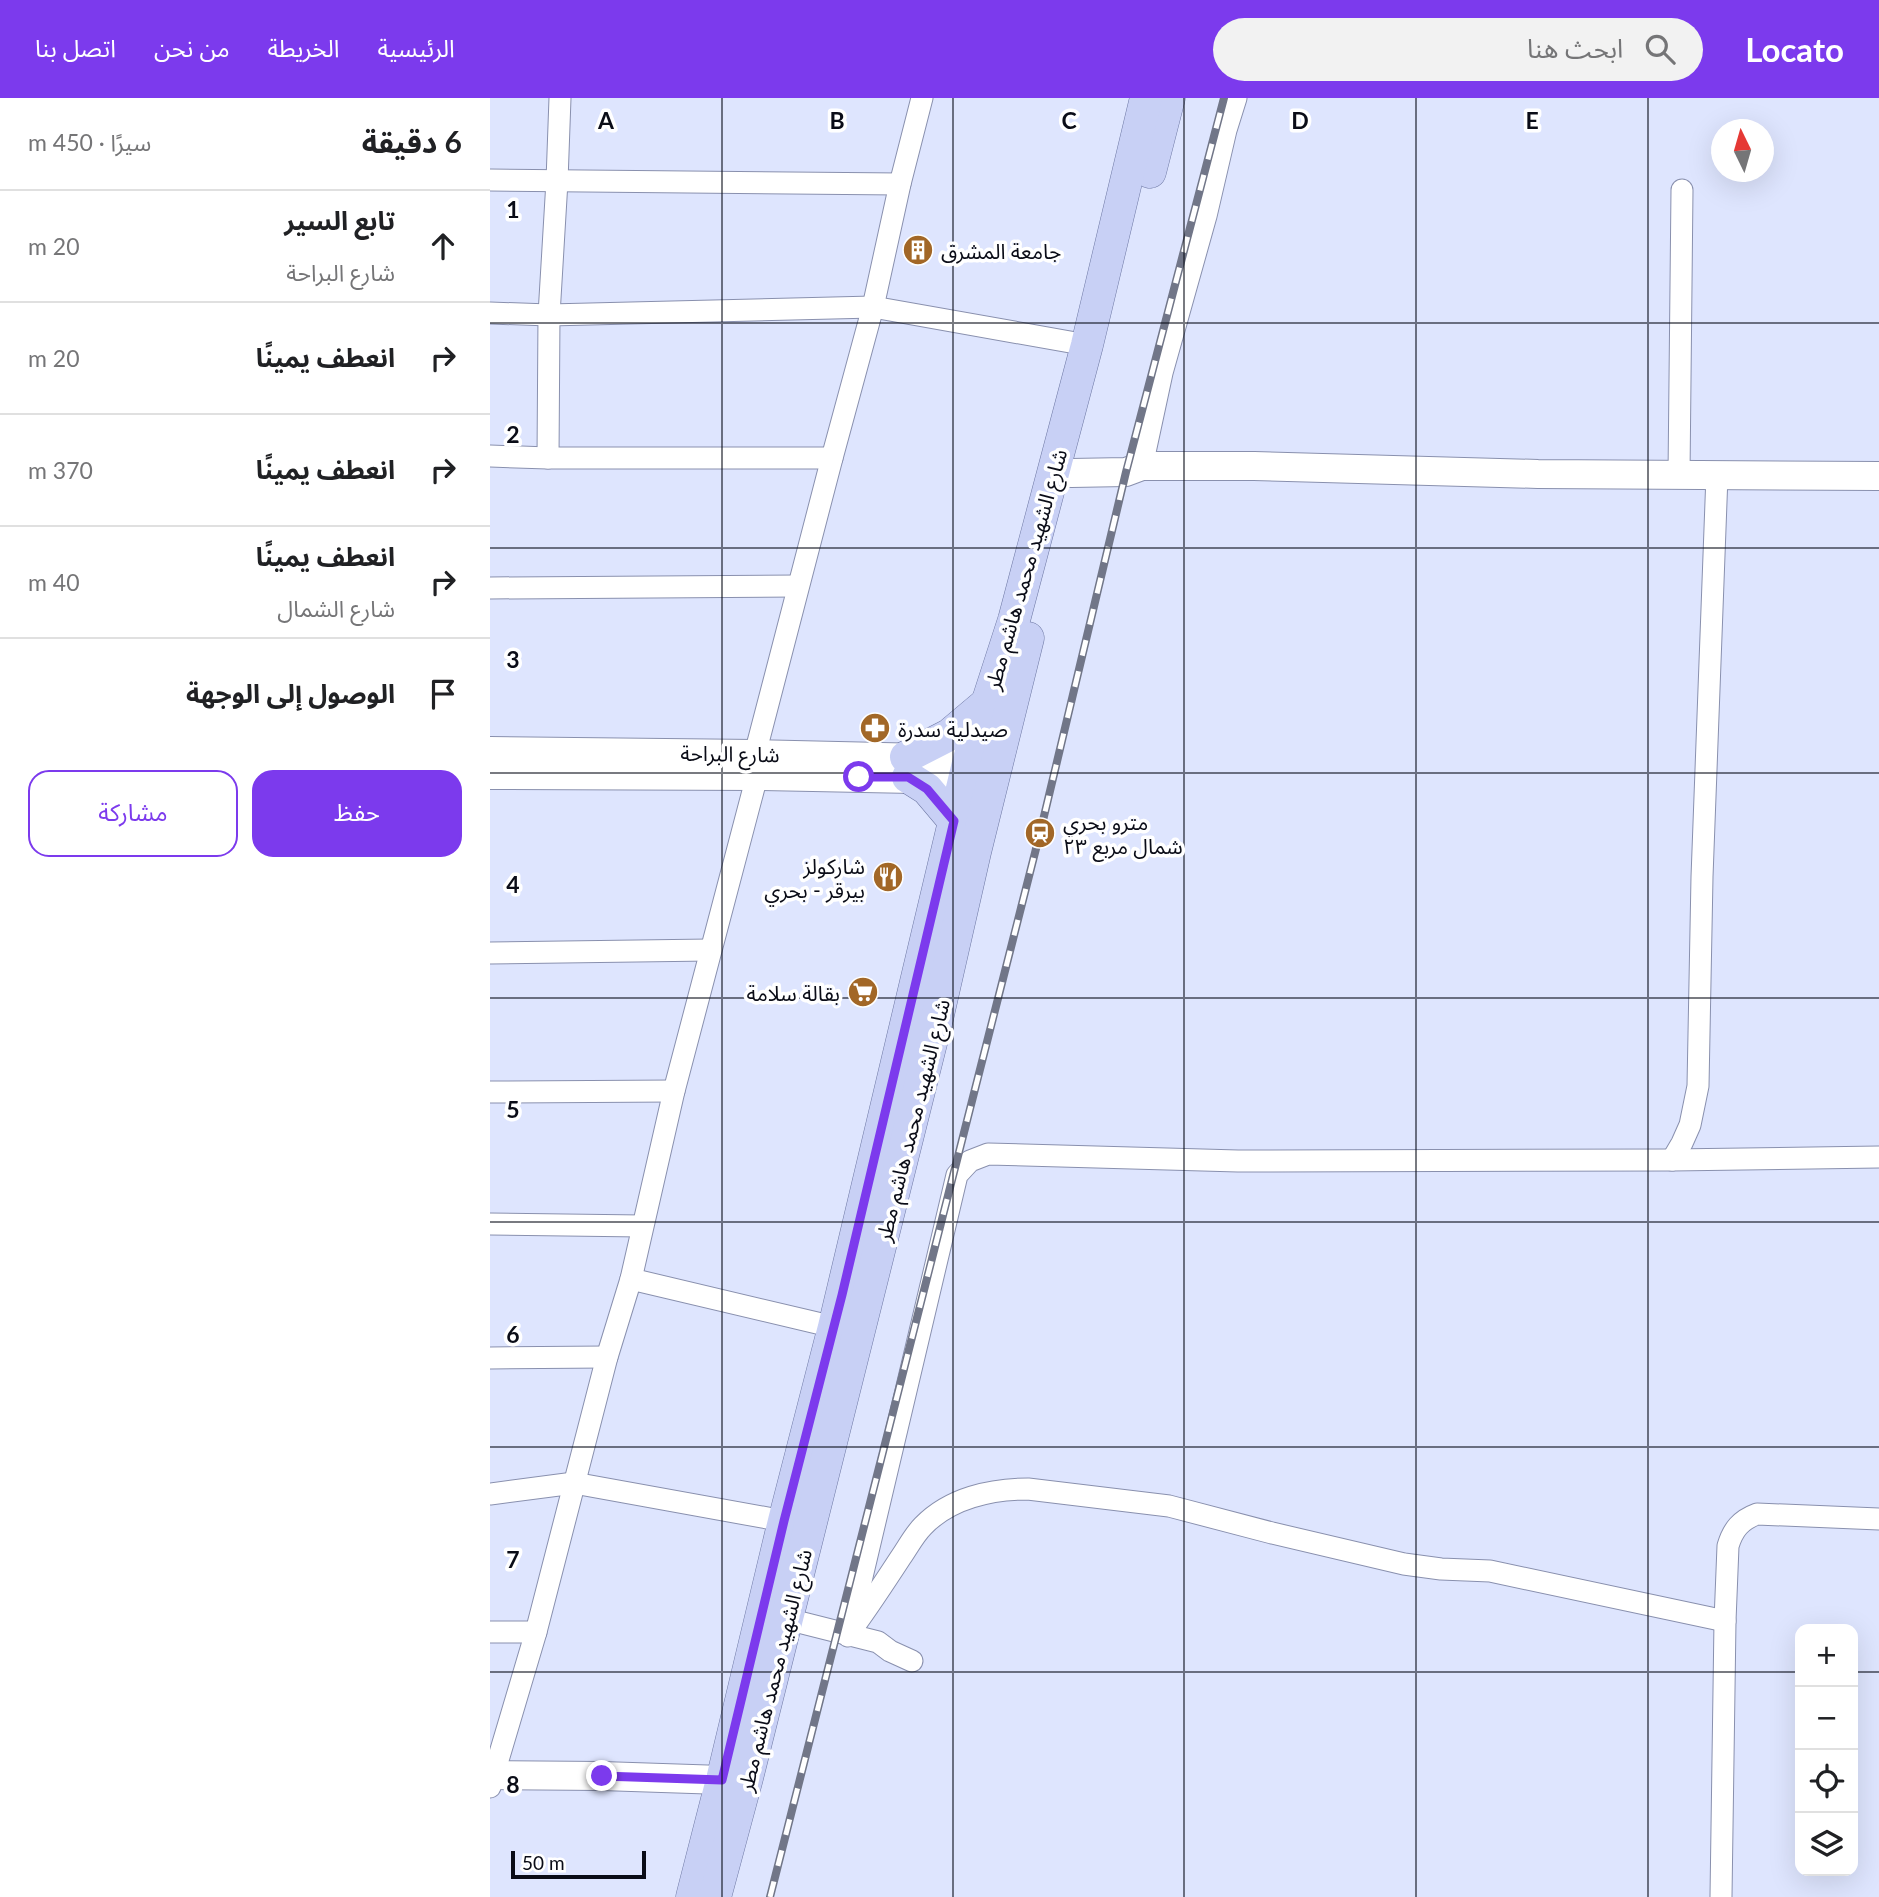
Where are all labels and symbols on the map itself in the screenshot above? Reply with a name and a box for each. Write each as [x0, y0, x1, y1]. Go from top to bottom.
text: A [597, 106, 615, 134]
text: B [829, 106, 845, 134]
text: C [1061, 106, 1077, 134]
text: D [1291, 106, 1309, 134]
text: E [1525, 106, 1539, 134]
north arrow [1711, 119, 1774, 182]
text: 1 [506, 195, 520, 223]
building icon: جامعة المشرق [901, 233, 935, 267]
place label: جامعة المشرق [941, 238, 1061, 264]
text: 2 [506, 420, 520, 448]
street label: شارع الشهيد محمد هاشم مطر [978, 446, 1075, 694]
text: 3 [506, 645, 520, 673]
pharmacy icon: صيدلية سدرة [858, 711, 892, 745]
place label: صيدلية سدرة [898, 716, 1008, 742]
street label: شارع البراحة [680, 740, 780, 770]
route start [843, 761, 874, 792]
place label: مترو بحري شمال مربع ٢٣ [1063, 809, 1183, 862]
station icon: مترو بحري شمال مربع ٢٣ [1023, 816, 1057, 850]
place label: شاركولز بيرقر - بحري [764, 853, 865, 906]
restaurant icon: شاركولز بيرقر - بحري [871, 860, 905, 894]
text: 4 [506, 870, 520, 898]
supermarket icon: بقالة سلامة [846, 975, 880, 1009]
place label: بقالة سلامة [747, 980, 840, 1005]
street label: شارع الشهيد محمد هاشم مطر [870, 996, 958, 1246]
text: 5 [506, 1095, 520, 1123]
text: 6 [506, 1320, 520, 1348]
text: 7 [506, 1545, 520, 1573]
street label: شارع الشهيد محمد هاشم مطر [732, 1546, 820, 1796]
route end [586, 1760, 617, 1791]
text: 8 [506, 1770, 520, 1798]
scale bar [511, 1848, 646, 1880]

